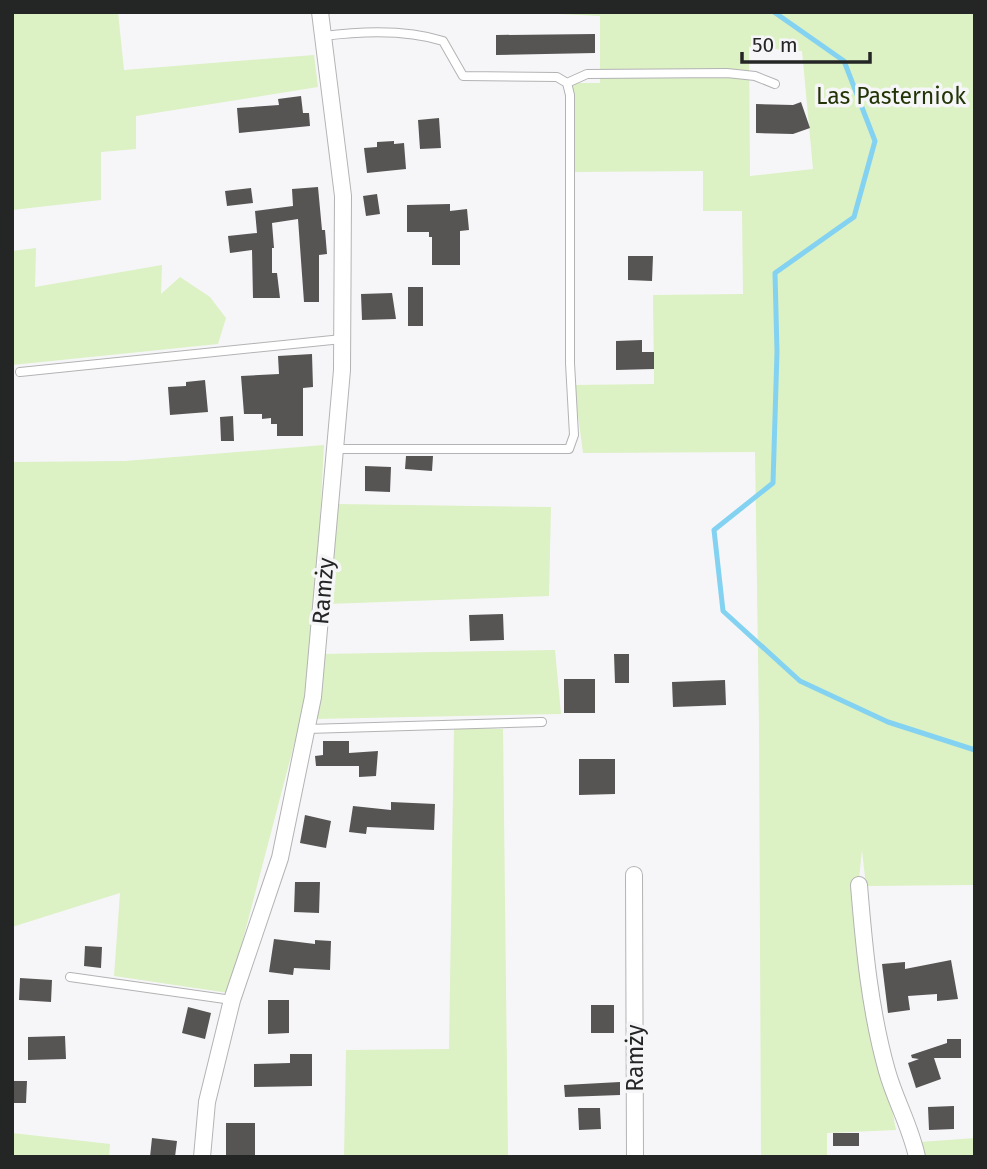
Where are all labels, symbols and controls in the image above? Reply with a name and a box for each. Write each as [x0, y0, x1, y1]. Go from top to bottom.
scale bar [742, 21, 870, 65]
text: 50 m [752, 32, 798, 58]
park label: Las Pasterniok [816, 82, 966, 110]
street label: Ramży [306, 556, 340, 626]
street label: Ramży [621, 1024, 649, 1092]

